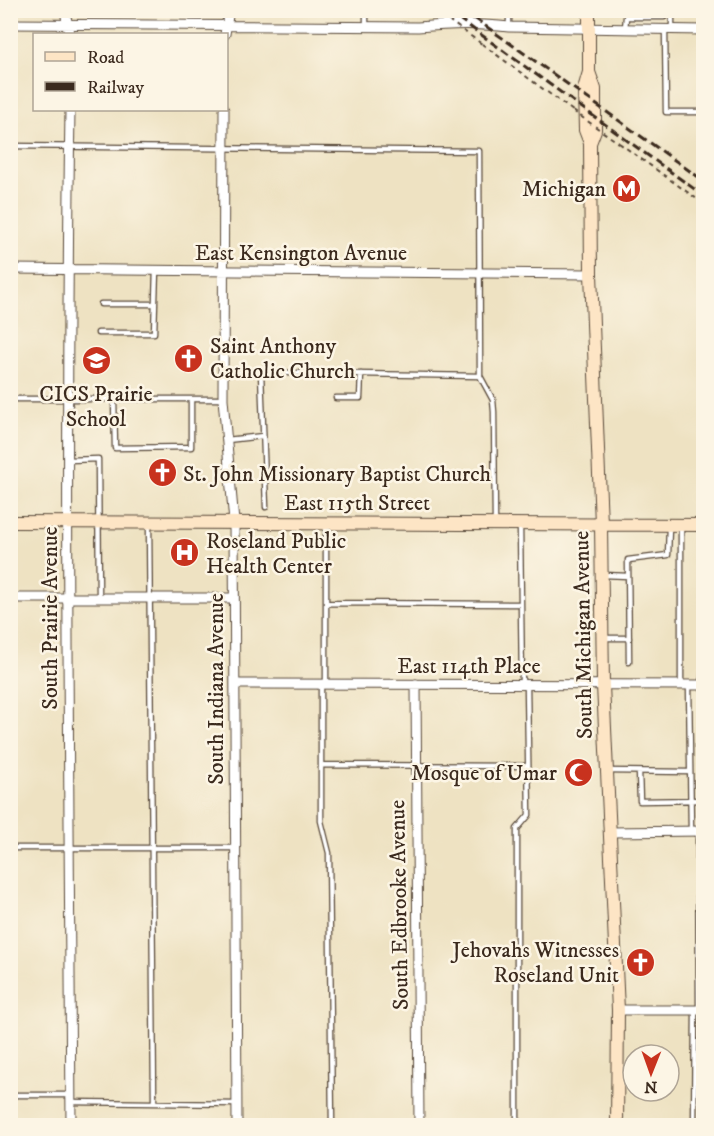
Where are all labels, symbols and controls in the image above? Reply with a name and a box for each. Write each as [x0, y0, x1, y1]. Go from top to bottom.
legend [33, 33, 228, 111]
text: Road [87, 47, 124, 69]
text: Railway [87, 77, 145, 99]
metro station icon: Michigan [611, 172, 643, 204]
place label: Michigan [522, 176, 607, 203]
street label: East Kensington Avenue [195, 240, 407, 267]
place label: Saint Anthony Catholic Church [210, 333, 356, 385]
church icon: Saint Anthony Catholic Church [173, 342, 205, 374]
school or university icon: CICS Prairie School [80, 345, 112, 377]
place label: CICS Prairie School [39, 381, 153, 433]
church icon: St. John Missionary Baptist Church [146, 457, 178, 489]
place label: St. John Missionary Baptist Church [183, 461, 492, 488]
street label: East 115th Street [284, 490, 430, 517]
street label: South Prairie Avenue [37, 526, 64, 710]
place label: Roseland Public Health Center [206, 528, 346, 580]
street label: South Michigan Avenue [568, 531, 599, 739]
hospital icon: Roseland Public Health Center [169, 537, 201, 569]
street label: South Indiana Avenue [203, 593, 230, 785]
street label: East 114th Place [397, 653, 541, 680]
mosque icon: Mosque of Umar [562, 756, 594, 788]
place label: Mosque of Umar [411, 760, 558, 787]
street label: South Edbrooke Avenue [384, 800, 415, 1010]
place label: Jehovahs Witnesses Roseland Unit [450, 937, 619, 989]
church icon: Jehovahs Witnesses Roseland Unit [624, 946, 656, 978]
north arrow [621, 1043, 681, 1103]
text: N [644, 1077, 657, 1097]

